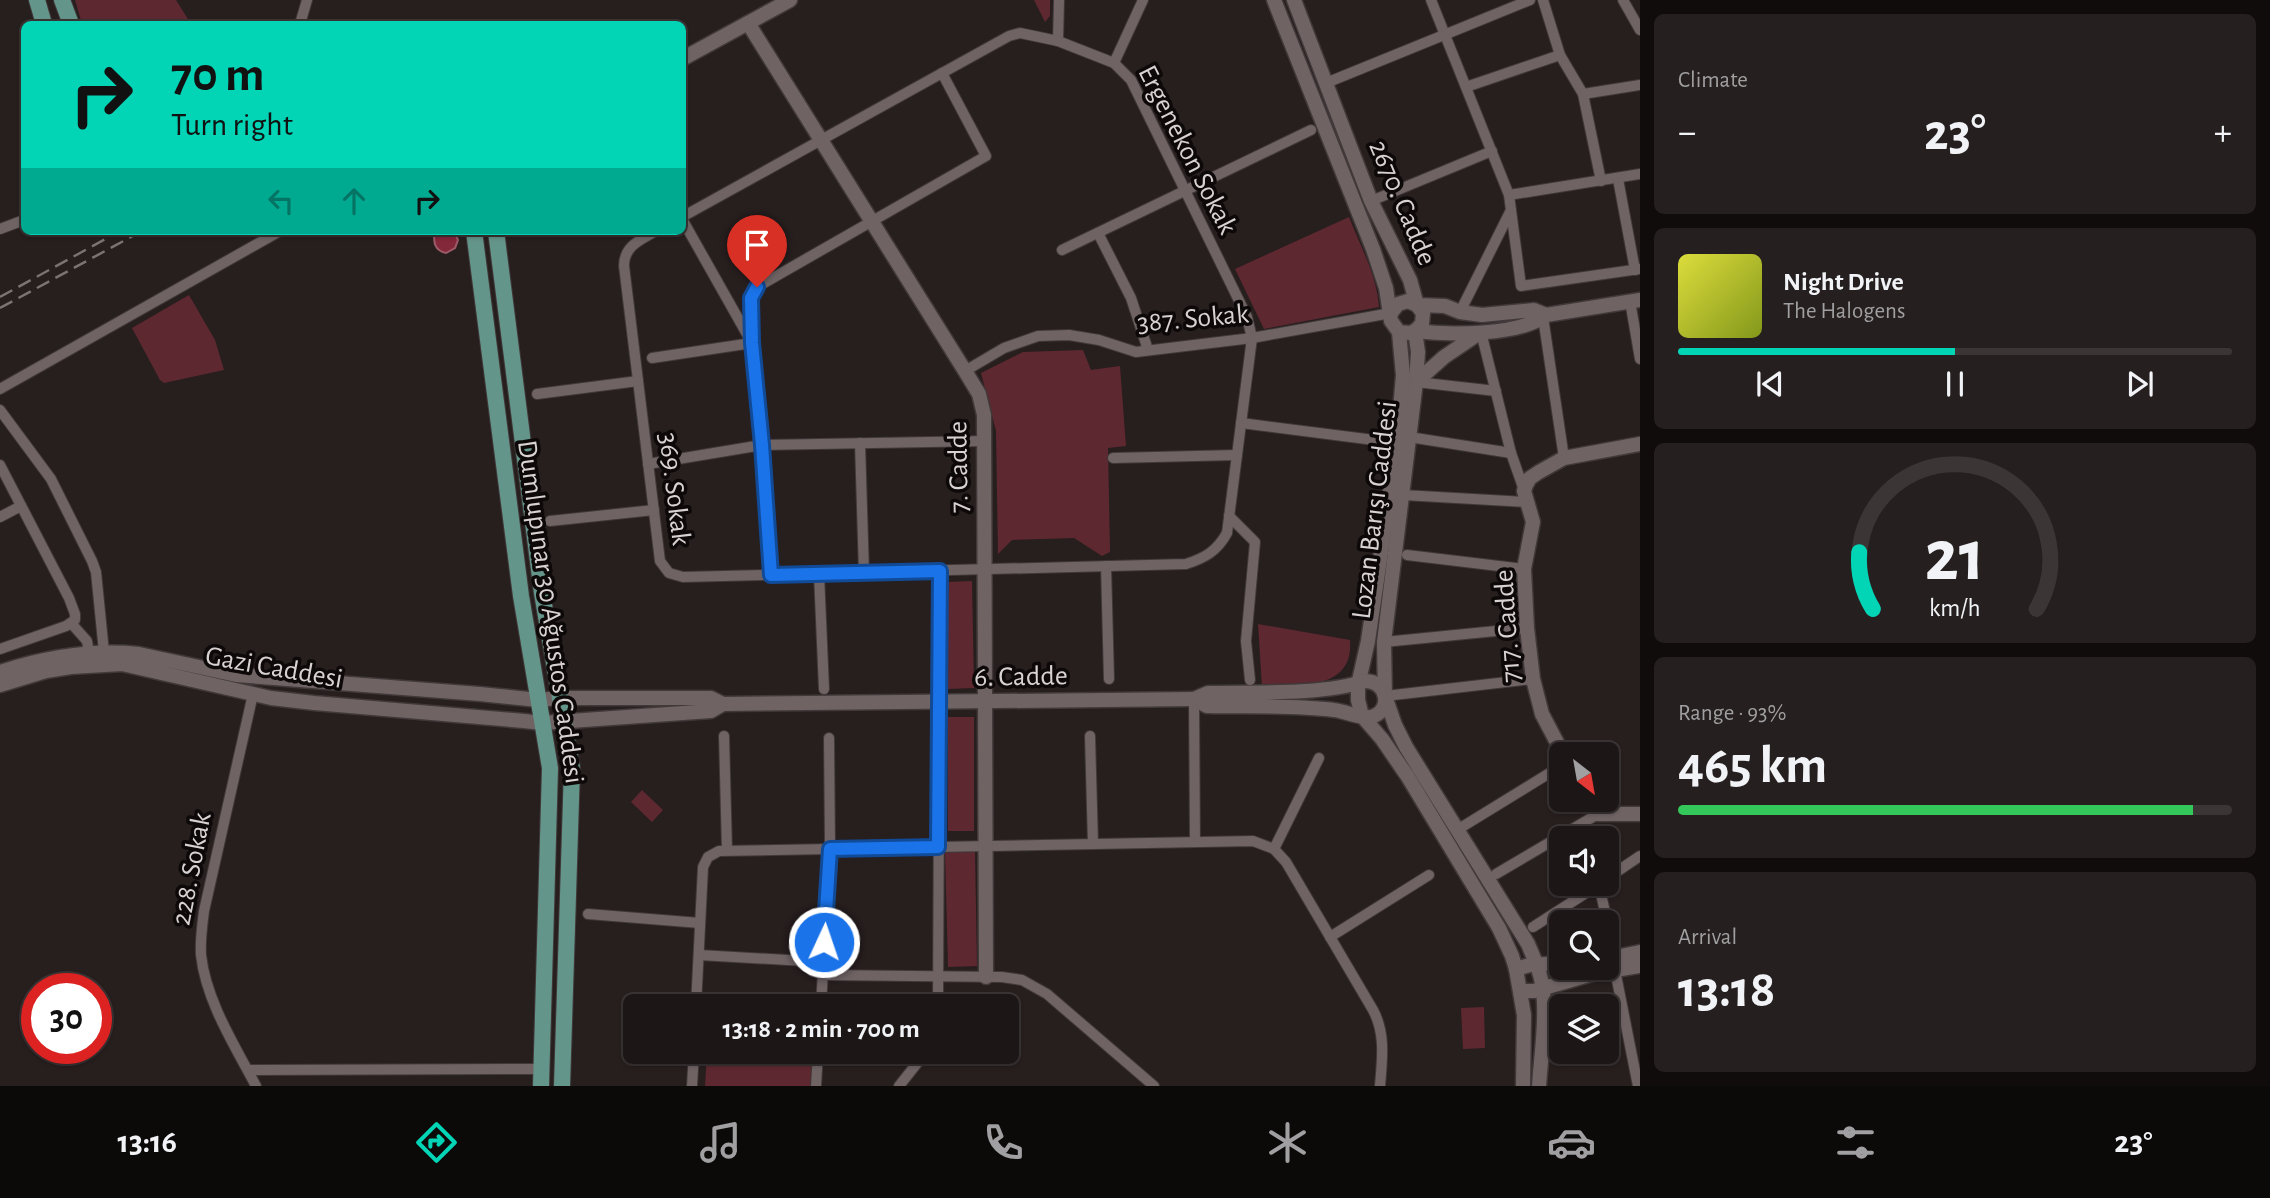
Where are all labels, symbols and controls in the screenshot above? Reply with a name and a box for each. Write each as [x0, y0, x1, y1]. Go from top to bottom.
icon: right [56, 49, 147, 140]
text: 70 m [171, 51, 265, 100]
street label: Ergenekon Sokak [1132, 61, 1242, 239]
text: Climate [1678, 69, 1748, 92]
text: 23° [1924, 107, 1986, 159]
text: Turn right [171, 109, 293, 141]
text: − [1678, 114, 1696, 152]
text: + [2214, 114, 2232, 152]
street label: 2670. Cadde [1363, 136, 1441, 270]
icon: left [262, 182, 300, 220]
icon: ahead [335, 182, 373, 220]
icon: right [408, 182, 446, 220]
pin [727, 215, 787, 287]
icon: arrive [738, 226, 776, 264]
text: Night Drive [1783, 269, 1904, 295]
street label: 387. Sokak [1136, 300, 1250, 338]
text: The Halogens [1783, 300, 1905, 323]
icon: previous [1751, 365, 1789, 403]
icon: pause [1936, 365, 1974, 403]
icon: next [2121, 365, 2159, 403]
street label: Lozan Barışı Caddesi [1348, 399, 1402, 621]
street label: 7. Cadde [944, 421, 974, 513]
street label: 369. Sokak [653, 431, 695, 547]
street label: Dumlupınar 30 Ağustos Caddesi [512, 438, 588, 786]
text: 21 [1925, 521, 1985, 594]
street label: 717. Cadde [1490, 568, 1526, 684]
text: km/h [1929, 596, 1981, 621]
street label: Gazi Caddesi [203, 642, 345, 694]
street label: 6. Cadde [974, 662, 1068, 692]
text: Range · 93% [1678, 702, 1786, 725]
text: 465 km [1678, 740, 1827, 792]
north arrow [1549, 742, 1619, 812]
map controls [1549, 742, 1619, 1064]
street label: 228. Sokak [167, 810, 217, 928]
button: sound [1549, 826, 1619, 896]
position arrow [787, 905, 861, 979]
button: search [1549, 910, 1619, 980]
text: Arrival [1678, 926, 1737, 949]
text: 13:18 [1678, 964, 1775, 1016]
speed limit sign: 30 [21, 973, 112, 1064]
button: layers [1549, 994, 1619, 1064]
text: 13:18 · 2 min · 700 m [722, 1016, 920, 1042]
icon: directions [412, 1118, 461, 1167]
icon: music [696, 1118, 745, 1167]
icon: phone [979, 1118, 1028, 1167]
icon: climate [1263, 1118, 1312, 1167]
icon: car [1547, 1118, 1596, 1167]
icon: filters [1831, 1118, 1880, 1167]
text: 13:16 [117, 1126, 177, 1158]
text: 23° [2114, 1126, 2153, 1158]

